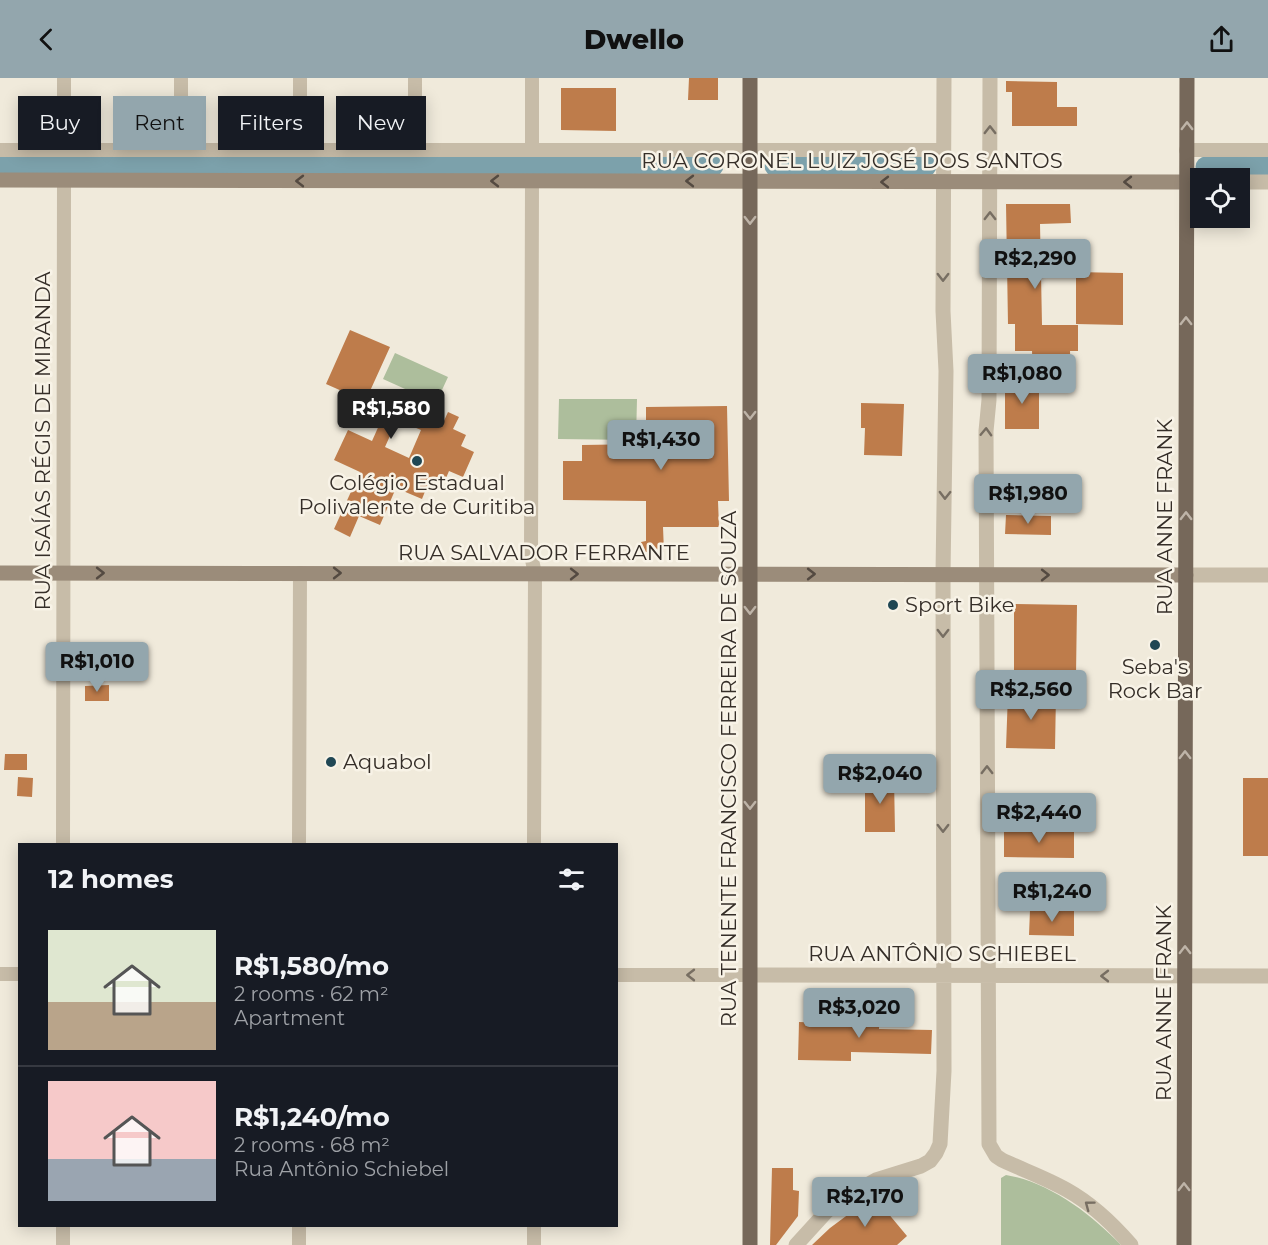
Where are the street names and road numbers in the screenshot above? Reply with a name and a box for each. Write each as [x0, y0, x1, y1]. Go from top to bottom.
street label: RUA CORONEL LUIZ JOSÉ DOS SANTOS [641, 148, 1063, 173]
street label: RUA ISAÍAS RÉGIS DE MIRANDA [30, 270, 55, 611]
street label: RUA ANNE FRANK [1152, 419, 1177, 615]
street label: RUA TENENTE FRANCISCO FERREIRA DE SOUZA [716, 510, 741, 1027]
street label: RUA SALVADOR FERRANTE [398, 540, 690, 565]
street label: RUA ANNE FRANK [1151, 905, 1176, 1101]
street label: RUA ANTÔNIO SCHIEBEL [808, 941, 1076, 966]

